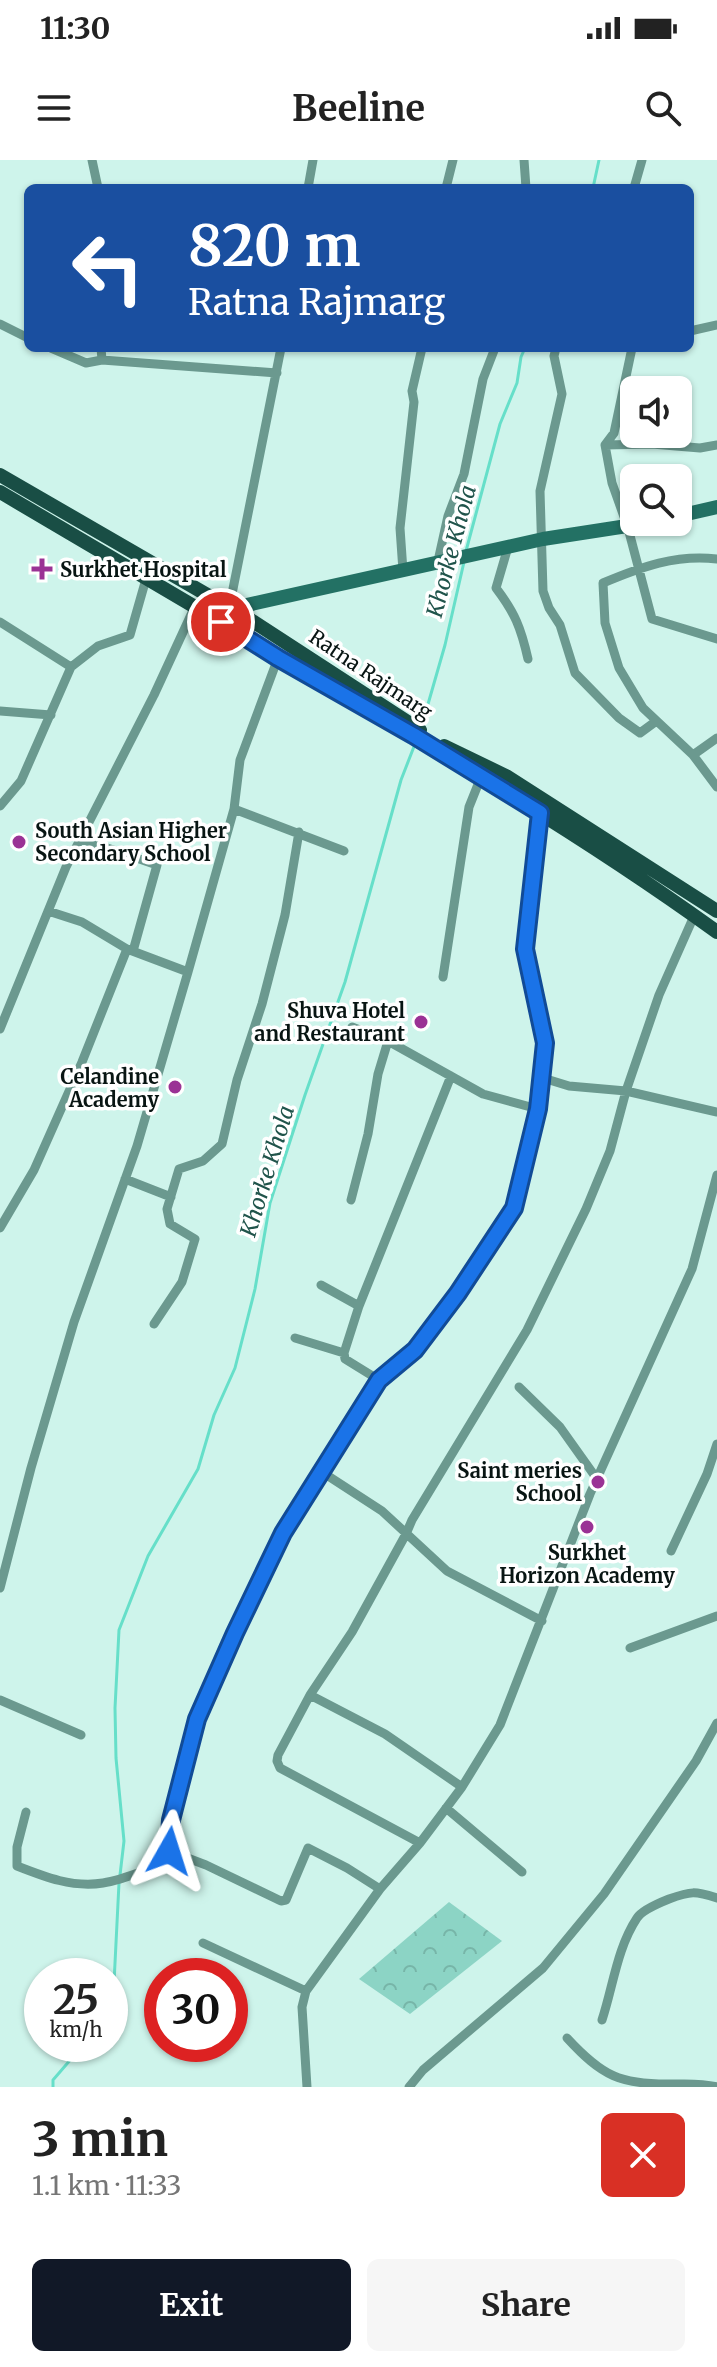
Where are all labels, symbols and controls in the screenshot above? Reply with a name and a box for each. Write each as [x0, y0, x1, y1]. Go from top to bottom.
text: 11:30 [40, 9, 110, 47]
icon: menu [32, 86, 76, 130]
text: Beeline [292, 86, 425, 131]
icon: search [641, 86, 685, 130]
text: 820 m [188, 211, 360, 281]
icon: left [56, 216, 160, 320]
text: Ratna Rajmarg [188, 280, 445, 325]
map controls [620, 376, 692, 536]
button: sound [620, 376, 692, 448]
button: search [620, 464, 692, 536]
water label: Khorke Khola [420, 482, 482, 621]
place label: Surkhet Hospital [60, 557, 227, 582]
marker: Surkhet Hospital [31, 558, 53, 580]
pin [187, 588, 255, 656]
icon: arrive [199, 600, 243, 644]
street label: Ratna Rajmarg [305, 624, 437, 724]
place label: South Asian Higher Secondary School [35, 818, 227, 866]
marker: South Asian Higher Secondary School [10, 833, 28, 851]
place label: Shuva Hotel and Restaurant [254, 998, 405, 1046]
marker: Shuva Hotel and Restaurant [412, 1013, 430, 1031]
place label: Celandine Academy [61, 1064, 159, 1112]
marker: Celandine Academy [166, 1078, 184, 1096]
water label: Khorke Khola [233, 1102, 300, 1241]
place label: Saint meries School [457, 1458, 582, 1506]
marker: Saint meries School [589, 1473, 607, 1491]
marker: Surkhet Horizon Academy [578, 1518, 596, 1536]
place label: Surkhet Horizon Academy [499, 1540, 675, 1588]
position arrow [127, 1809, 211, 1893]
speed limit sign: 30 [144, 1958, 248, 2062]
text: 25 [53, 1975, 99, 2025]
text: km/h [50, 2017, 102, 2042]
text: 3 min [32, 2109, 168, 2169]
button: close [601, 2113, 685, 2197]
text: 1.1 km · 11:33 [32, 2169, 181, 2202]
button: Exit [32, 2259, 351, 2351]
button: Share [367, 2259, 685, 2351]

